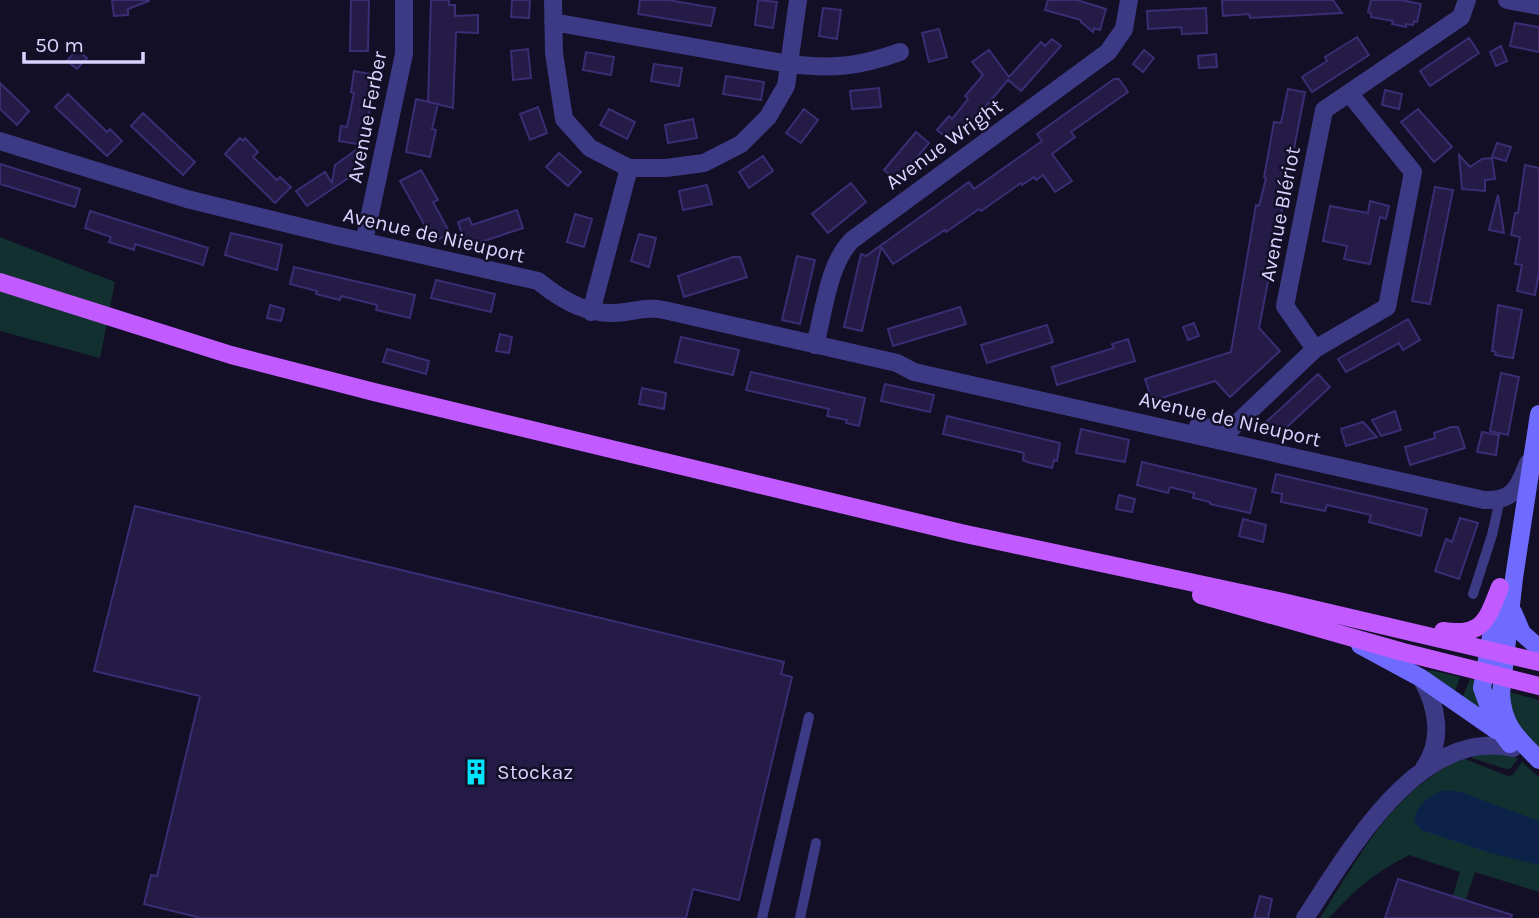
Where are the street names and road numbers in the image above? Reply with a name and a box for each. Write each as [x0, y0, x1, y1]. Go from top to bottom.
street label: Avenue Ferber [342, 49, 392, 185]
street label: Avenue Wright [881, 94, 1007, 194]
street label: Avenue Blériot [1255, 144, 1305, 284]
street label: Avenue de Nieuport [341, 202, 527, 268]
street label: Avenue de Nieuport [1137, 386, 1323, 452]

